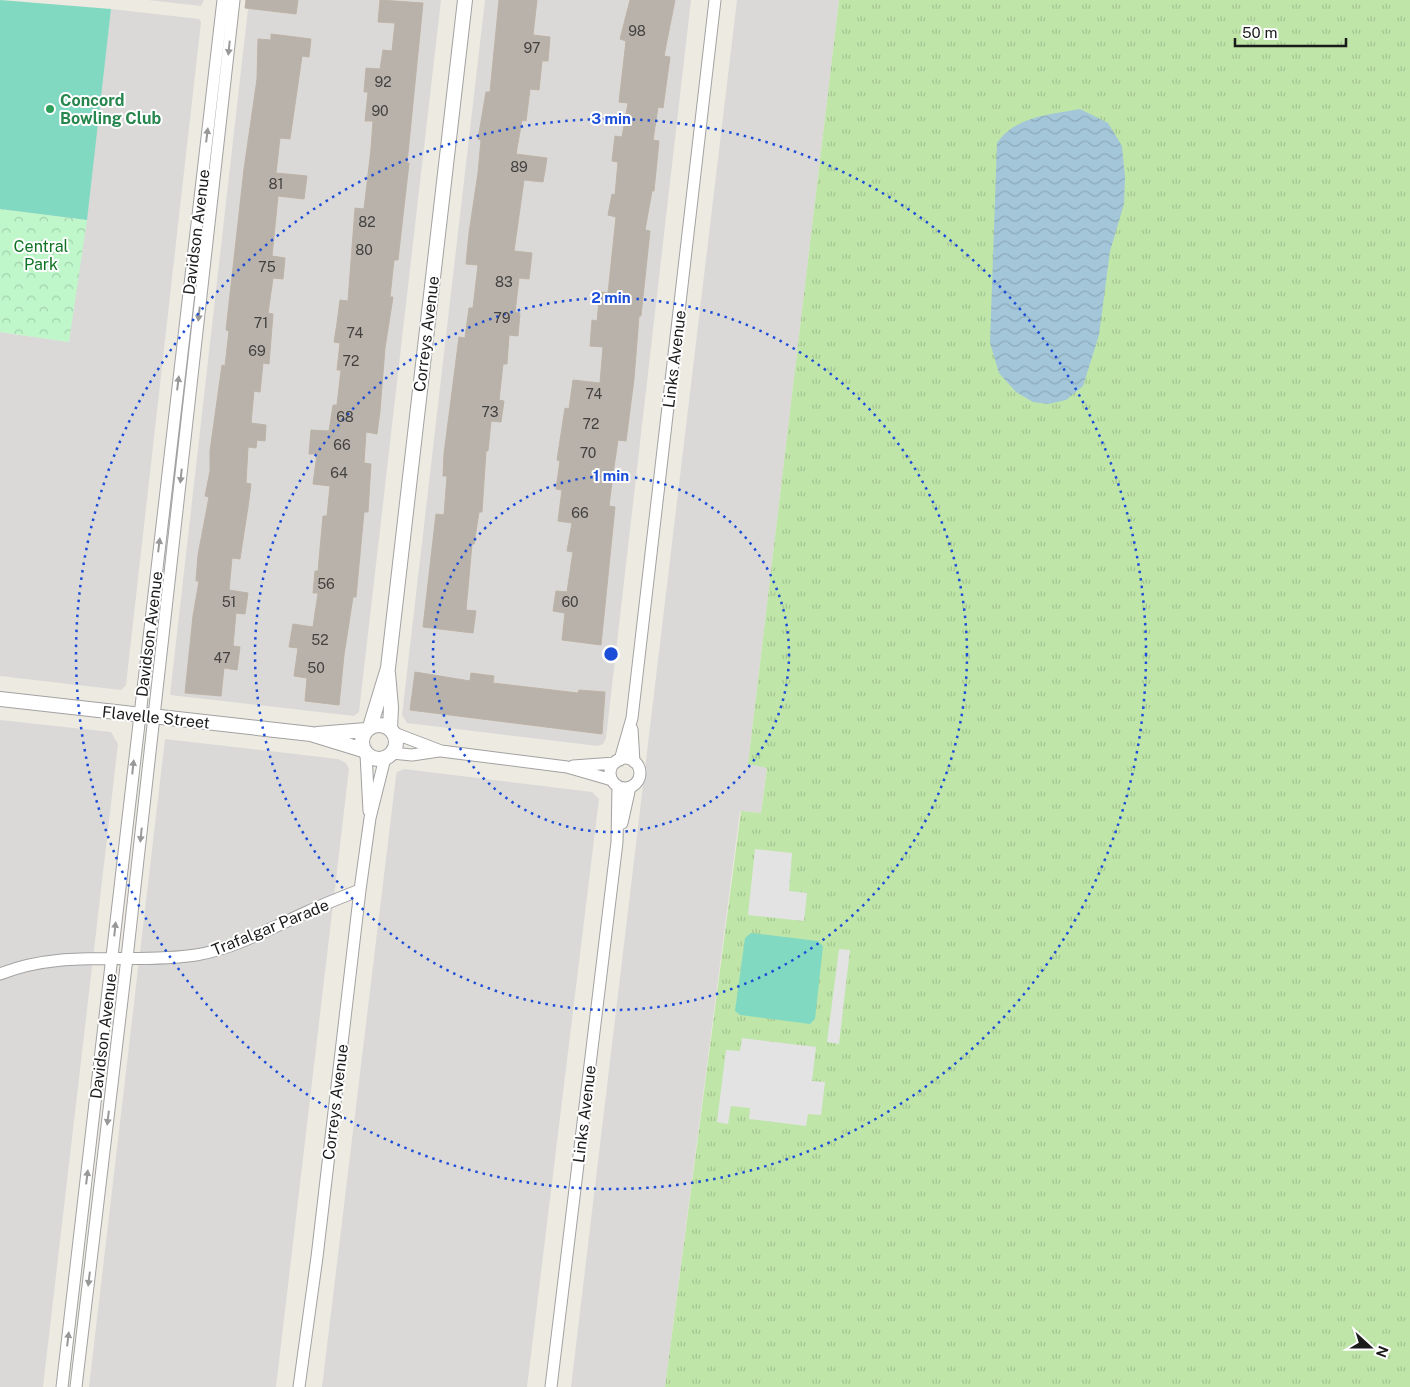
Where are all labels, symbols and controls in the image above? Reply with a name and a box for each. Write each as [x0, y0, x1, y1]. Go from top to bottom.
scale bar [1235, 15, 1346, 47]
house number: 98 [628, 23, 646, 39]
text: 50 m [1242, 24, 1277, 41]
house number: 97 [524, 40, 540, 56]
one-way arrow [225, 41, 233, 57]
house number: 92 [374, 74, 392, 90]
place label: Concord Bowling Club [60, 91, 162, 128]
marker: Concord Bowling Club [44, 103, 56, 115]
house number: 90 [371, 103, 389, 119]
text: 3 min [591, 110, 631, 127]
one-way arrow [203, 127, 211, 143]
house number: 89 [510, 159, 528, 175]
street label: Davidson Avenue [179, 168, 214, 296]
house number: 81 [269, 176, 283, 192]
house number: 82 [358, 214, 376, 230]
park label: Central Park [14, 237, 69, 274]
house number: 80 [355, 242, 373, 258]
house number: 75 [258, 259, 276, 275]
house number: 83 [495, 274, 513, 290]
street label: Correys Avenue [410, 275, 443, 393]
text: 2 min [591, 289, 631, 306]
one-way arrow [195, 307, 203, 323]
street label: Links Avenue [659, 309, 690, 409]
house number: 79 [494, 310, 511, 326]
house number: 71 [254, 315, 268, 331]
house number: 74 [347, 325, 364, 341]
house number: 69 [248, 343, 266, 359]
house number: 72 [343, 353, 359, 369]
one-way arrow [174, 375, 182, 391]
house number: 74 [586, 386, 603, 402]
house number: 73 [482, 404, 499, 420]
house number: 68 [336, 409, 354, 425]
house number: 72 [583, 416, 599, 432]
house number: 66 [333, 437, 351, 453]
house number: 70 [580, 445, 596, 461]
house number: 64 [330, 465, 348, 481]
text: 1 min [593, 467, 629, 484]
one-way arrow [177, 468, 185, 484]
house number: 66 [571, 505, 589, 521]
one-way arrow [155, 536, 163, 552]
street label: Davidson Avenue [132, 570, 167, 698]
house number: 56 [317, 576, 335, 592]
house number: 51 [222, 594, 236, 610]
house number: 60 [561, 594, 579, 610]
house number: 52 [311, 632, 329, 648]
centre of rings [602, 645, 620, 663]
house number: 47 [213, 650, 231, 666]
house number: 50 [307, 660, 325, 676]
street label: Flavelle Street [101, 702, 211, 733]
one-way arrow [129, 759, 137, 775]
one-way arrow [137, 827, 145, 843]
street label: Trafalgar Parade [209, 895, 332, 960]
one-way arrow [111, 921, 119, 937]
street label: Davidson Avenue [86, 972, 121, 1100]
street label: Correys Avenue [319, 1043, 352, 1161]
street label: Links Avenue [569, 1064, 600, 1164]
one-way arrow [104, 1110, 112, 1126]
one-way arrow [83, 1169, 91, 1185]
one-way arrow [85, 1271, 93, 1287]
north arrow [1345, 1322, 1395, 1372]
one-way arrow [64, 1330, 72, 1346]
text: N [1373, 1344, 1392, 1360]

